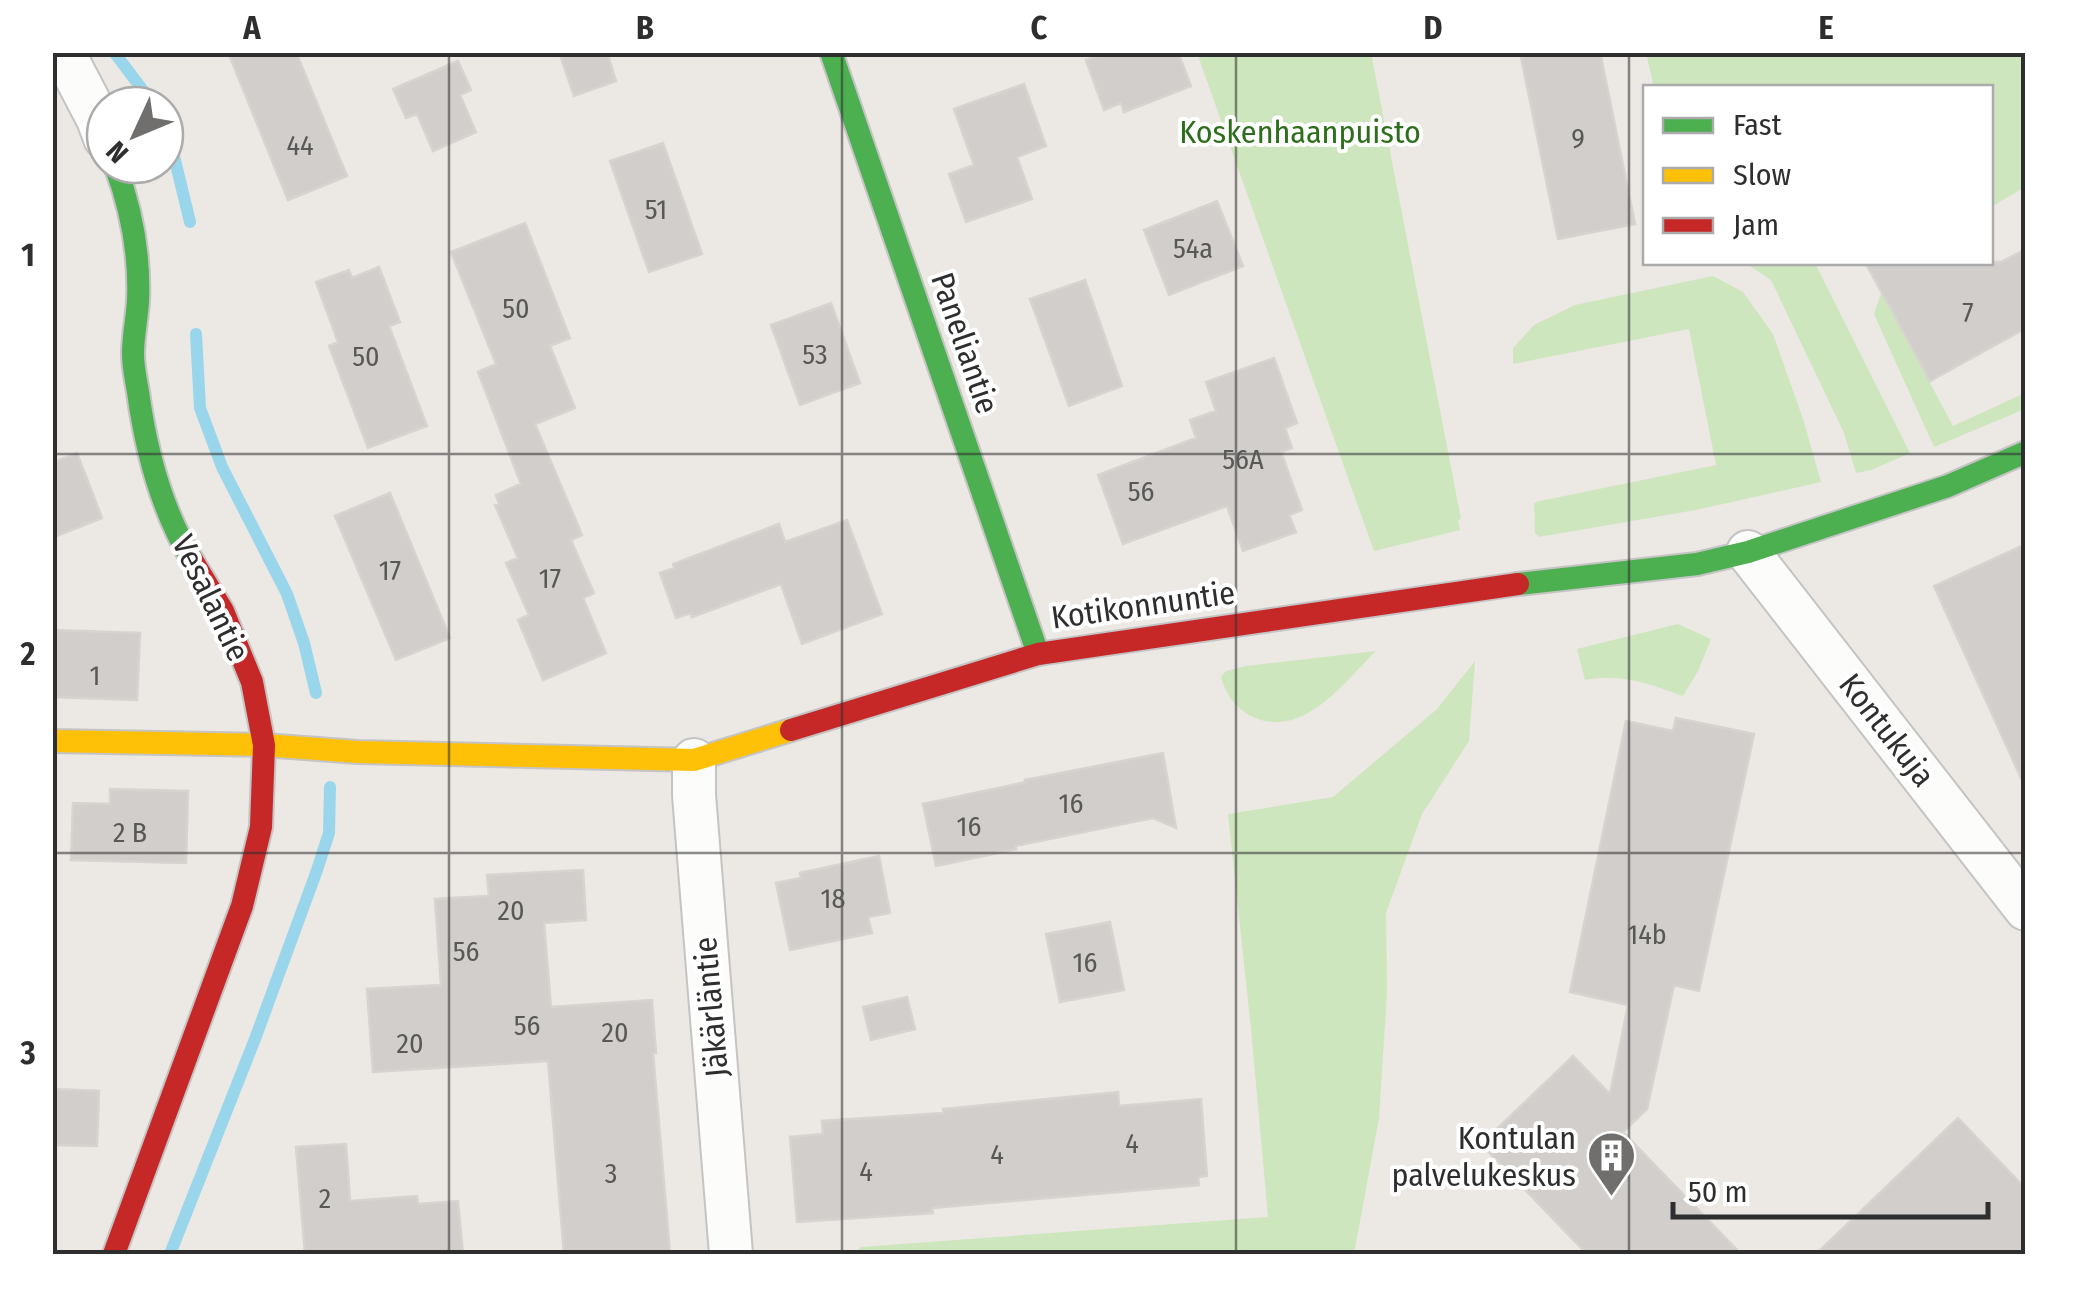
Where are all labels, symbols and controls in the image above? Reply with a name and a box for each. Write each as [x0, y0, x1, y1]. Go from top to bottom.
text: A [242, 9, 261, 47]
text: B [636, 9, 654, 47]
text: C [1031, 9, 1048, 47]
text: D [1423, 9, 1443, 47]
text: E [1818, 9, 1834, 47]
north arrow [85, 85, 185, 185]
legend [1643, 85, 1993, 265]
text: Fast [1733, 107, 1782, 143]
park label: Koskenhaanpuisto [1179, 113, 1421, 151]
house number: 9 [1571, 122, 1585, 155]
house number: 44 [286, 129, 314, 162]
text: N [100, 135, 135, 170]
text: Slow [1733, 157, 1791, 193]
house number: 51 [645, 193, 667, 226]
text: Jam [1733, 207, 1779, 243]
house number: 54a [1173, 232, 1213, 265]
text: 1 [21, 236, 35, 274]
street label: Paneliantie [923, 267, 1007, 419]
house number: 50 [502, 292, 530, 325]
house number: 7 [1962, 296, 1974, 329]
house number: 53 [802, 338, 828, 371]
house number: 50 [352, 340, 380, 373]
house number: 56A [1222, 443, 1264, 476]
house number: 56 [1128, 475, 1154, 508]
street label: Vesalantie [164, 529, 258, 667]
house number: 17 [379, 554, 401, 587]
house number: 17 [539, 562, 561, 595]
street label: Kotikonnuntie [1049, 573, 1237, 637]
text: 2 [20, 635, 36, 673]
house number: 1 [90, 659, 100, 692]
street label: Kontukuja [1831, 666, 1943, 794]
house number: 16 [1059, 787, 1083, 820]
house number: 16 [957, 810, 981, 843]
house number: 2 B [113, 816, 147, 849]
house number: 18 [821, 882, 845, 915]
house number: 20 [498, 894, 524, 927]
house number: 14b [1627, 918, 1667, 951]
house number: 56 [453, 935, 479, 968]
street label: Jäkärläntie [686, 935, 736, 1079]
house number: 16 [1073, 946, 1097, 979]
house number: 56 [514, 1009, 540, 1042]
house number: 20 [602, 1016, 628, 1049]
house number: 20 [397, 1027, 423, 1060]
text: 3 [19, 1034, 36, 1072]
place label: Kontulan palvelukeskus [1391, 1119, 1576, 1194]
house number: 4 [1125, 1127, 1139, 1160]
building icon: Kontulan palvelukeskus [1585, 1130, 1637, 1198]
house number: 4 [990, 1138, 1004, 1171]
house number: 4 [859, 1155, 873, 1188]
house number: 3 [605, 1157, 617, 1190]
scale bar [1673, 1157, 1988, 1219]
text: 50 m [1688, 1174, 1748, 1210]
house number: 2 [319, 1182, 331, 1215]

